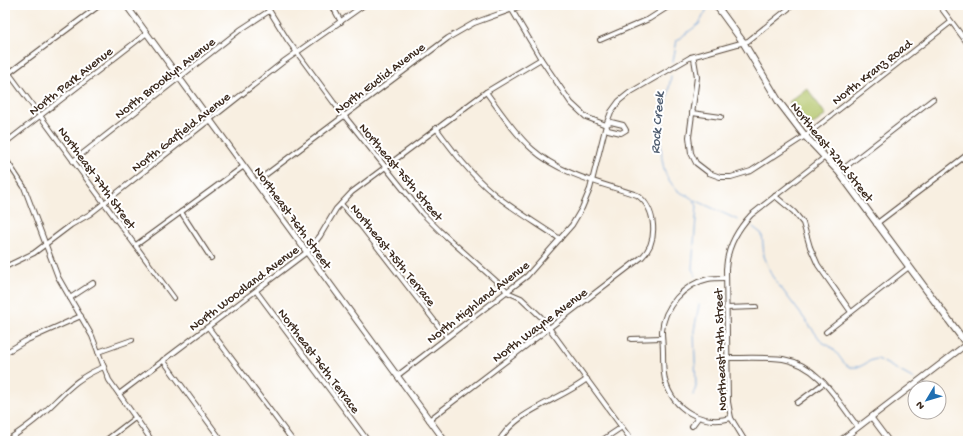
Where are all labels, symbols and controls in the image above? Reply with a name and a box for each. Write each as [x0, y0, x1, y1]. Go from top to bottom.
street label: North Brooklyn Avenue [112, 35, 219, 123]
street label: North Kranz Road [829, 36, 917, 109]
street label: North Euclid Avenue [332, 40, 429, 118]
street label: North Park Avenue [27, 44, 117, 119]
street label: North Garfield Avenue [129, 90, 234, 176]
water label: Rock Creek [648, 90, 669, 155]
street label: Northeast 72nd Street [786, 100, 877, 207]
street label: Northeast 75th Street [355, 121, 446, 226]
street label: Northeast 77th Street [54, 124, 139, 234]
street label: Northeast 76th Street [250, 164, 335, 274]
street label: Northeast 75th Terrace [346, 201, 438, 310]
street label: North Woodland Avenue [187, 243, 303, 335]
street label: North Highland Avenue [424, 258, 533, 348]
street label: North Wayne Avenue [490, 285, 591, 367]
street label: Northeast 74th Street [712, 287, 731, 411]
street label: Northeast 76th Terrace [274, 306, 362, 417]
north arrow [907, 380, 947, 420]
text: N [914, 398, 928, 411]

